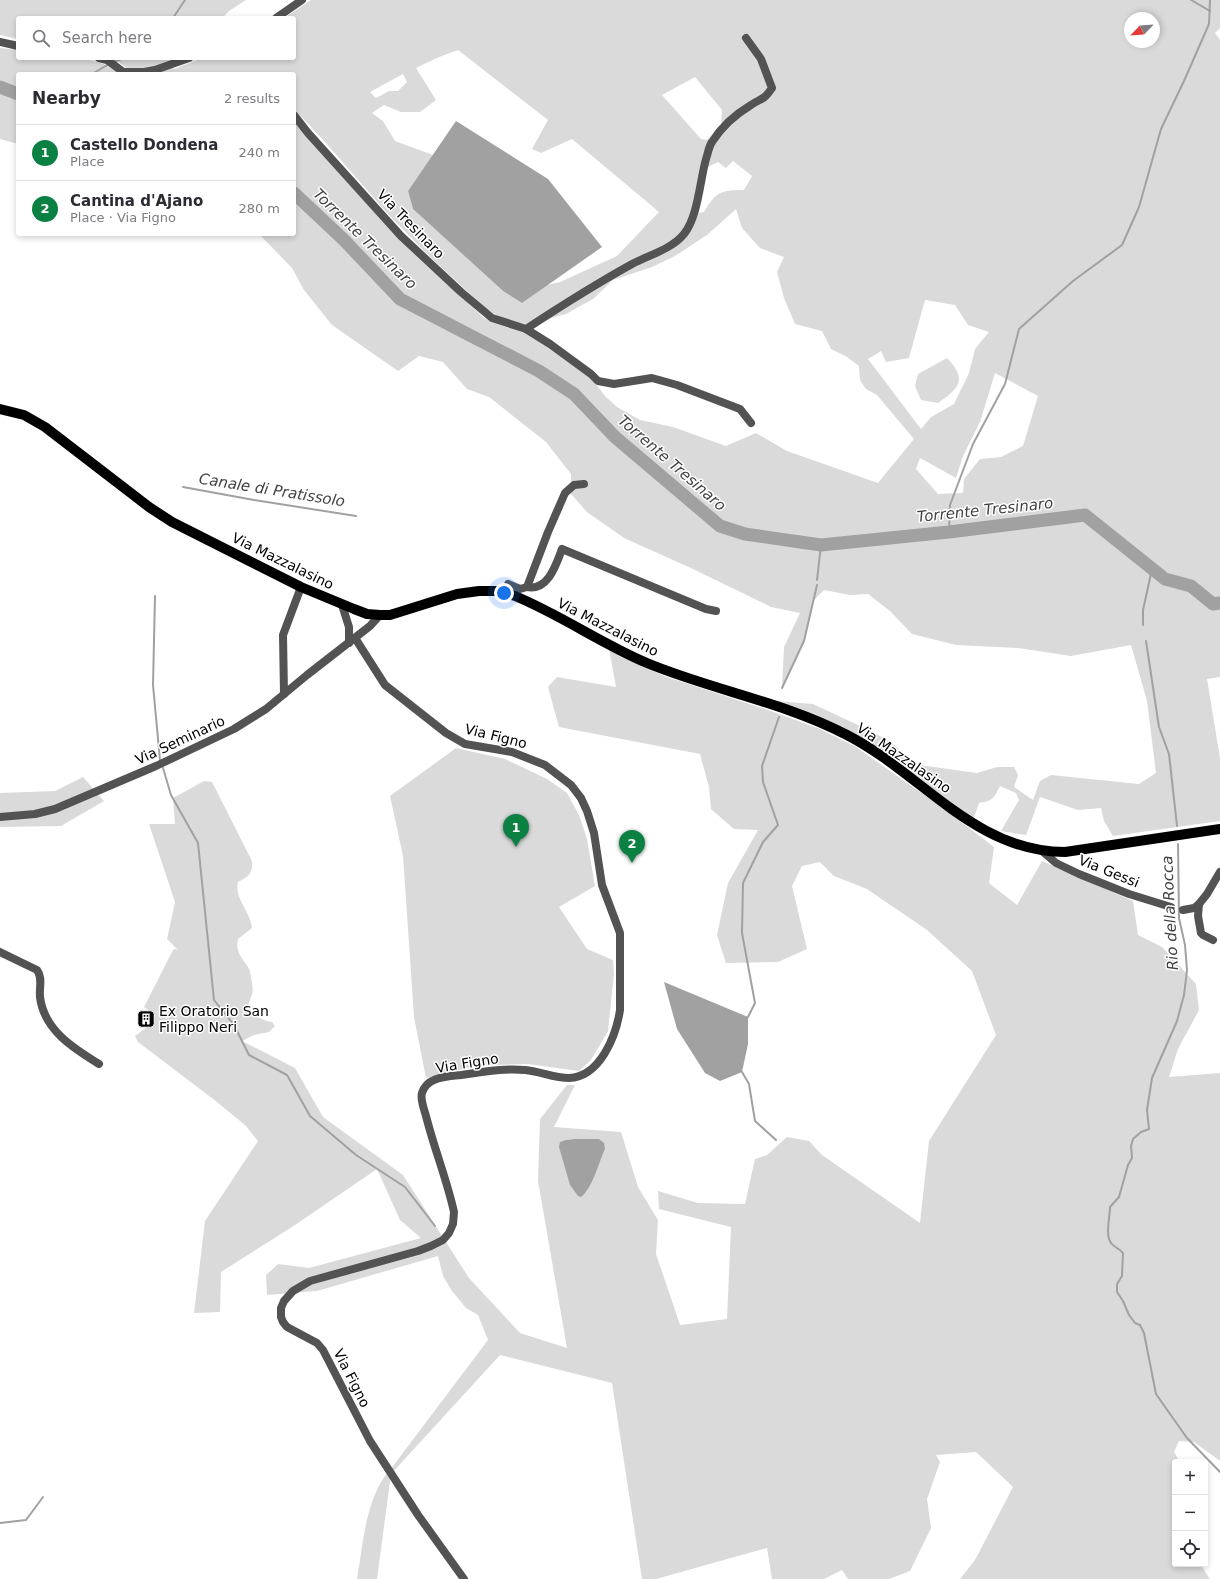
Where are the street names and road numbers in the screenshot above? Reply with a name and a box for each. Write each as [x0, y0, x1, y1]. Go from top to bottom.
street label: Via Tresinaro [374, 186, 448, 262]
street label: Via Mazzalasino [230, 529, 336, 593]
street label: Via Mazzalasino [555, 595, 661, 659]
street label: Via Seminario [133, 712, 227, 768]
street label: Via Mazzalasino [854, 720, 954, 796]
street label: Via Figno [463, 721, 529, 751]
street label: Via Gessi [1076, 852, 1142, 890]
street label: Via Figno [434, 1050, 500, 1076]
street label: Via Figno [330, 1346, 374, 1410]

